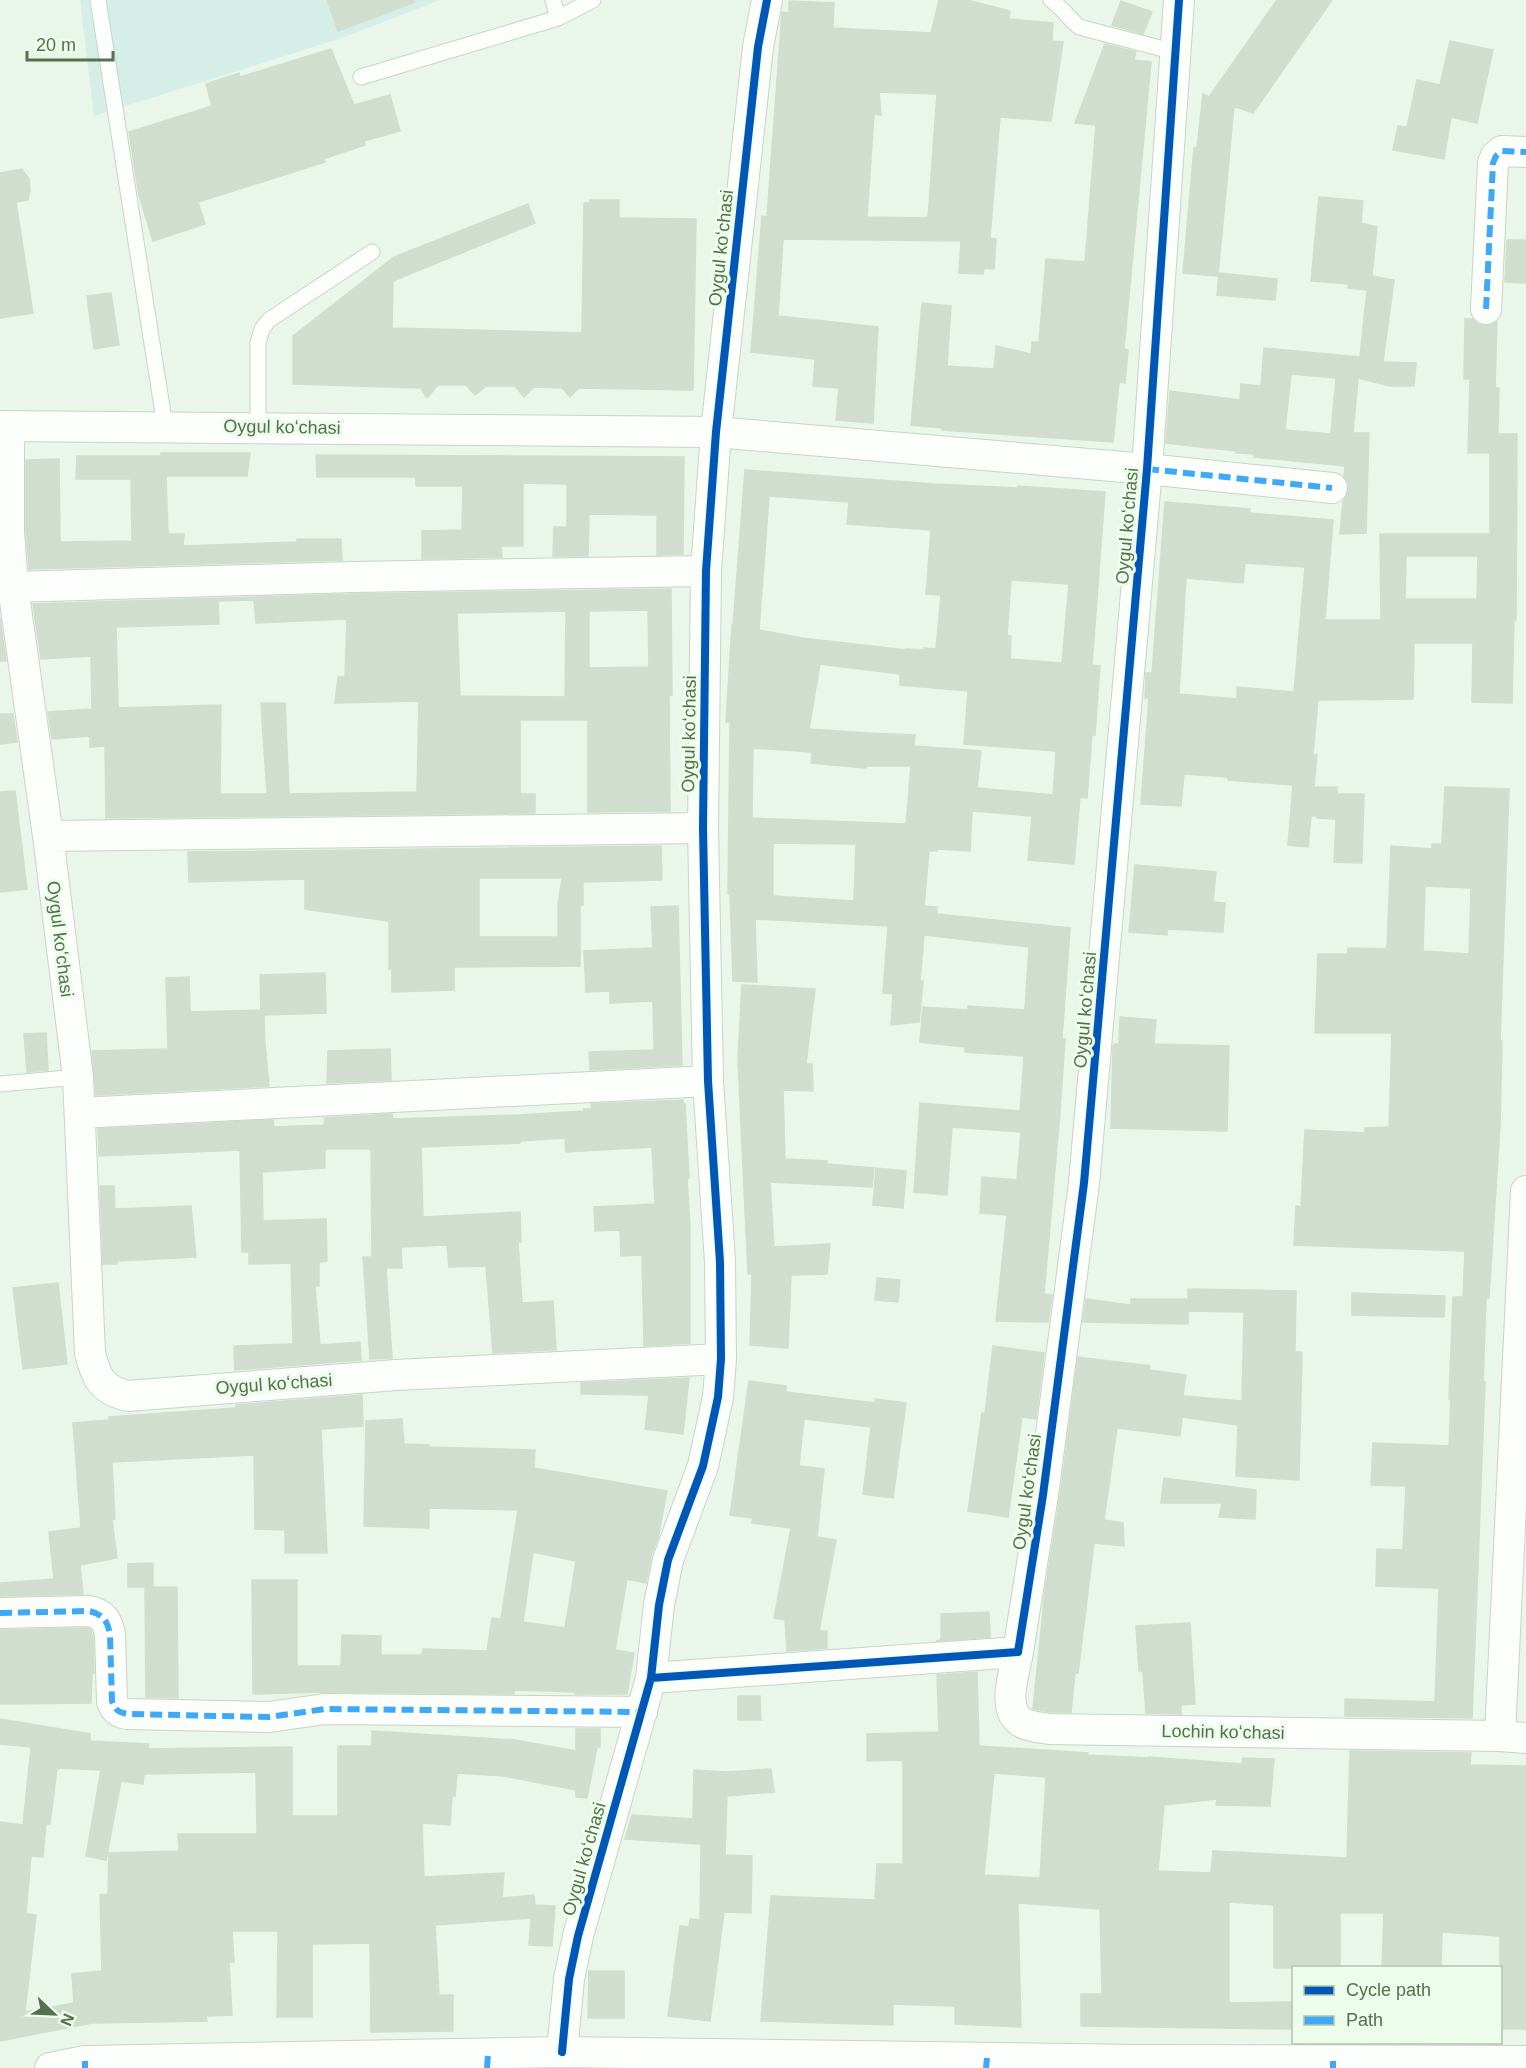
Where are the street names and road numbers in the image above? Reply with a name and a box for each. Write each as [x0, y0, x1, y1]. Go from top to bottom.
street label: Oygul koʻchasi [705, 189, 737, 307]
street label: Oygul koʻchasi [223, 416, 341, 438]
street label: Oygul koʻchasi [1112, 467, 1142, 585]
street label: Oygul koʻchasi [678, 675, 700, 793]
street label: Oygul koʻchasi [43, 880, 77, 998]
street label: Oygul koʻchasi [1070, 951, 1100, 1069]
street label: Oygul koʻchasi [215, 1370, 333, 1398]
street label: Oygul koʻchasi [1009, 1433, 1045, 1551]
street label: Lochin koʻchasi [1161, 1721, 1285, 1743]
street label: Oygul koʻchasi [558, 1800, 610, 1918]

